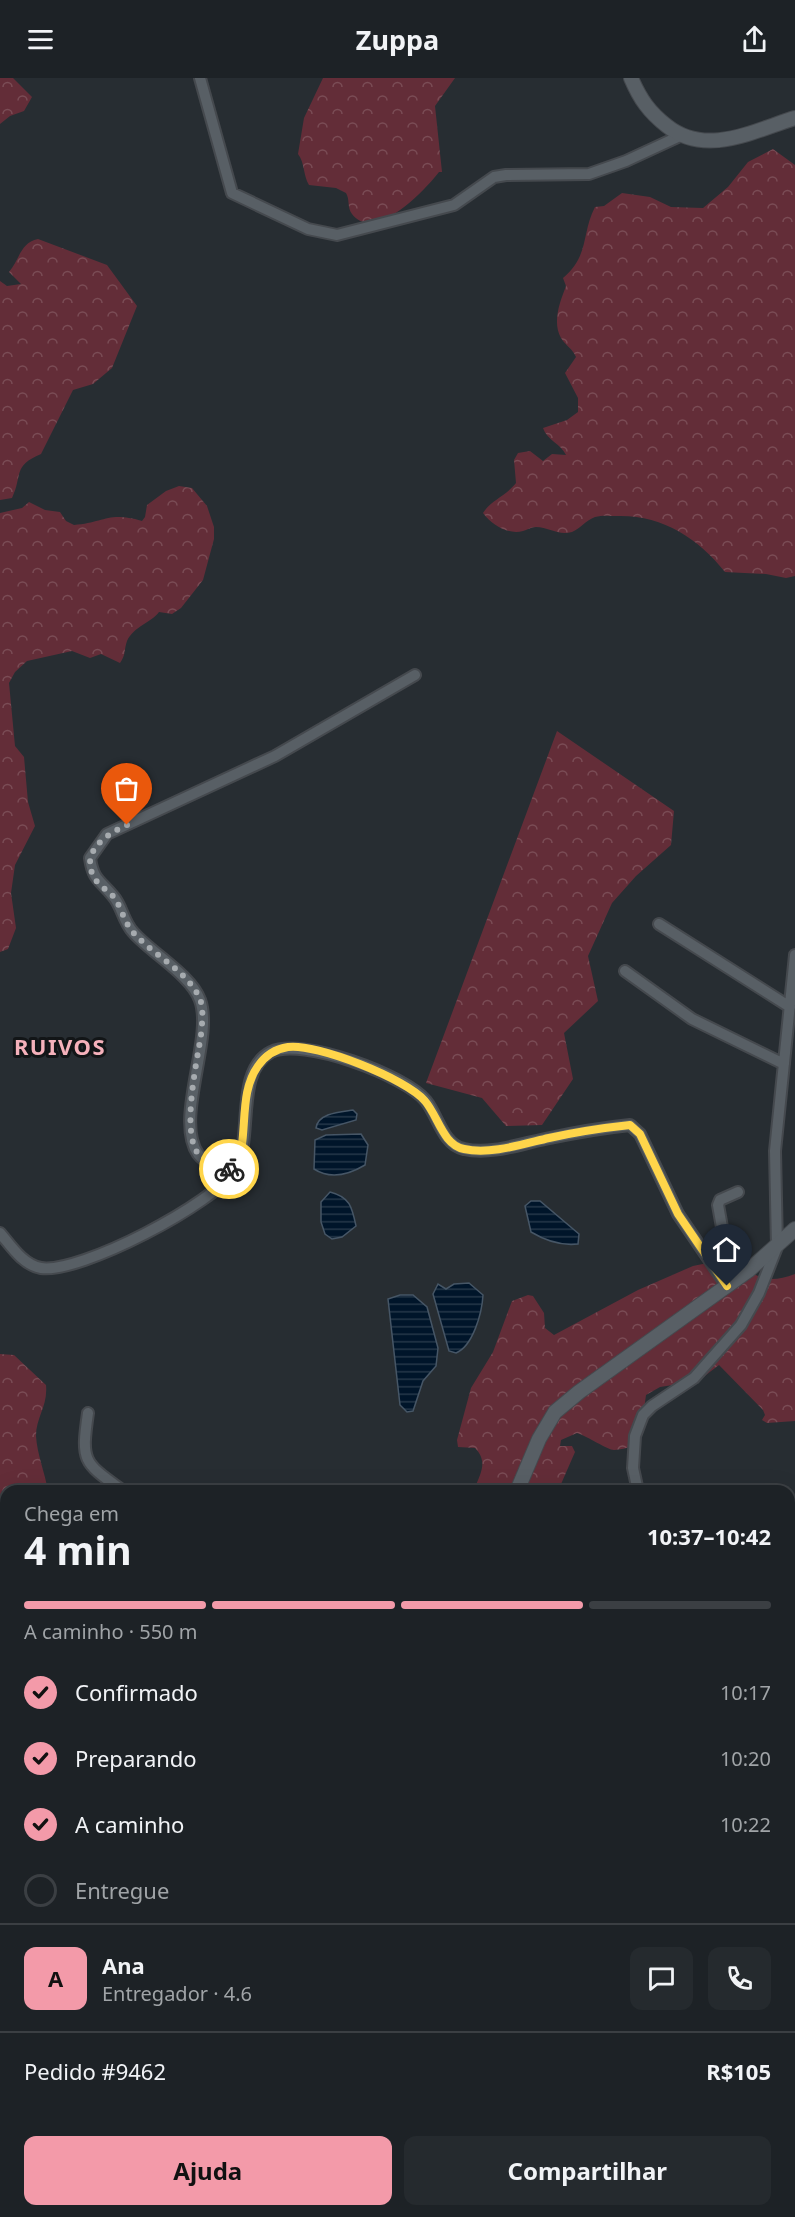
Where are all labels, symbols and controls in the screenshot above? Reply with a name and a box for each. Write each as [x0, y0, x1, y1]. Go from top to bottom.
text: Zuppa [356, 21, 439, 58]
icon: menu [24, 23, 57, 56]
icon: share [738, 23, 771, 56]
pin [101, 763, 152, 825]
icon: bag [110, 772, 143, 805]
district label: RUIVOS [14, 1031, 106, 1061]
courier [199, 1139, 259, 1199]
icon: bike [213, 1153, 246, 1186]
pin [701, 1224, 752, 1286]
icon: home [710, 1233, 743, 1266]
text: Chega em [24, 1500, 119, 1527]
text: 10:37–10:42 [647, 1521, 771, 1551]
text: 4 min [24, 1523, 131, 1576]
text: A caminho · 550 m [24, 1618, 197, 1645]
icon: check [24, 1676, 57, 1709]
text: Confirmado [75, 1677, 198, 1707]
text: 10:17 [720, 1679, 771, 1706]
icon: check [24, 1742, 57, 1775]
text: Preparando [75, 1743, 197, 1773]
text: 10:20 [720, 1745, 771, 1772]
icon: check [24, 1808, 57, 1841]
text: A caminho [75, 1809, 184, 1839]
text: 10:22 [720, 1811, 771, 1838]
text: Entregue [75, 1875, 169, 1905]
button: chat [630, 1947, 693, 2010]
button: phone [708, 1947, 771, 2010]
text: Ana [102, 1950, 145, 1980]
text: A [48, 1963, 63, 1993]
text: Entregador · 4.6 [102, 1980, 252, 2007]
text: Pedido #9462 [24, 2056, 166, 2086]
text: R$105 [706, 2056, 771, 2086]
button: Ajuda [24, 2136, 392, 2205]
button: Compartilhar [404, 2136, 771, 2205]

